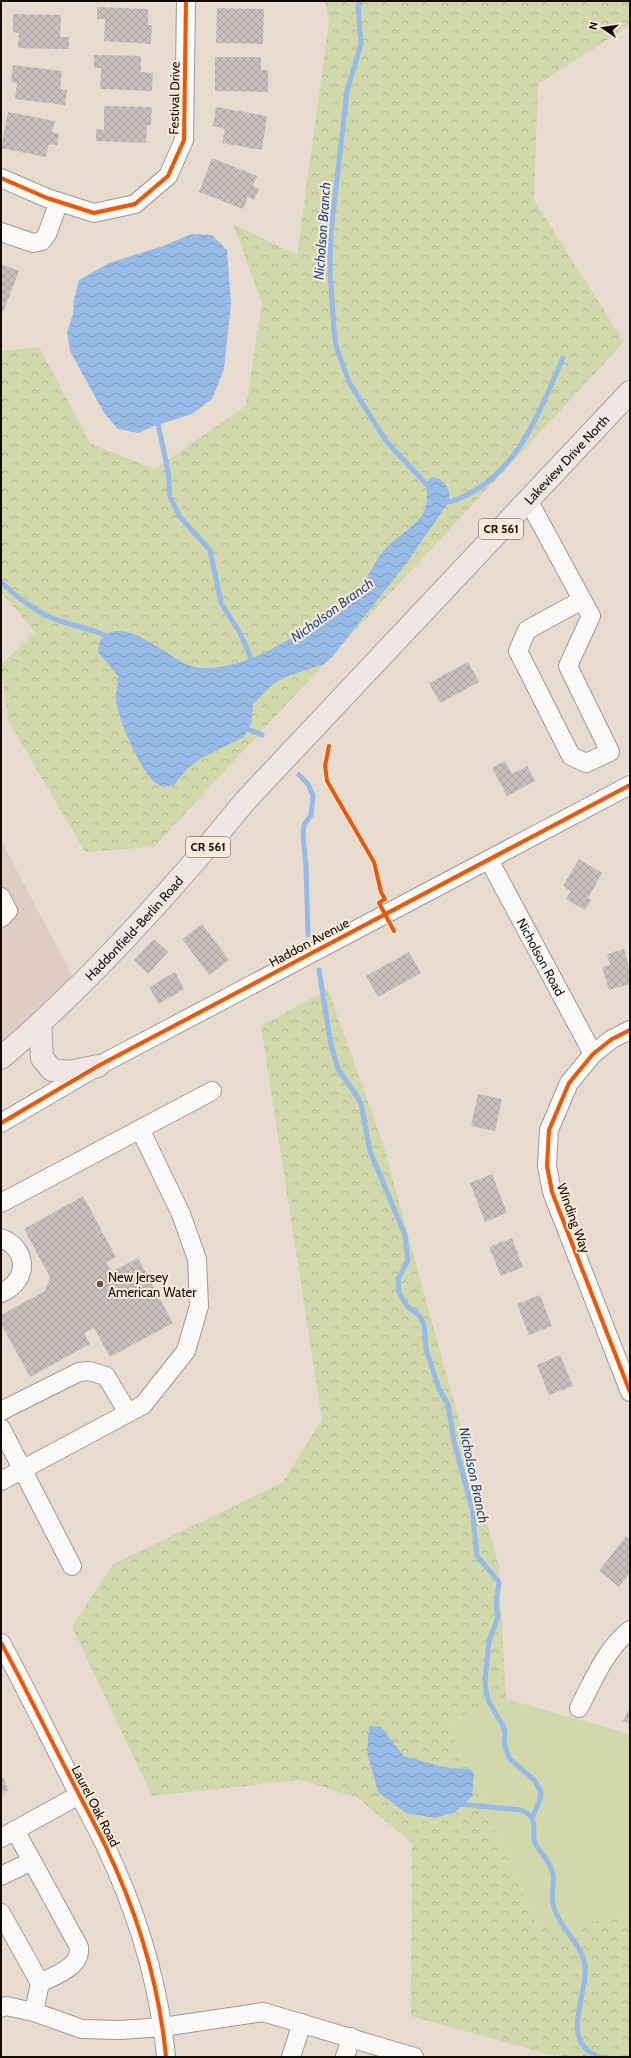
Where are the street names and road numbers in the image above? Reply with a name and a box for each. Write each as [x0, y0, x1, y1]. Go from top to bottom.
street label: Festival Drive [165, 61, 183, 135]
street label: Lakeview Drive North [521, 411, 612, 507]
road number: CR 561 [479, 519, 523, 539]
road number: CR 561 [186, 837, 230, 857]
street label: Haddonfield-Berlin Road [82, 873, 186, 984]
street label: Haddon Avenue [266, 914, 352, 970]
street label: Nicholson Road [514, 915, 568, 999]
street label: Winding Way [554, 1181, 594, 1256]
street label: Laurel Oak Road [69, 1763, 123, 1849]

